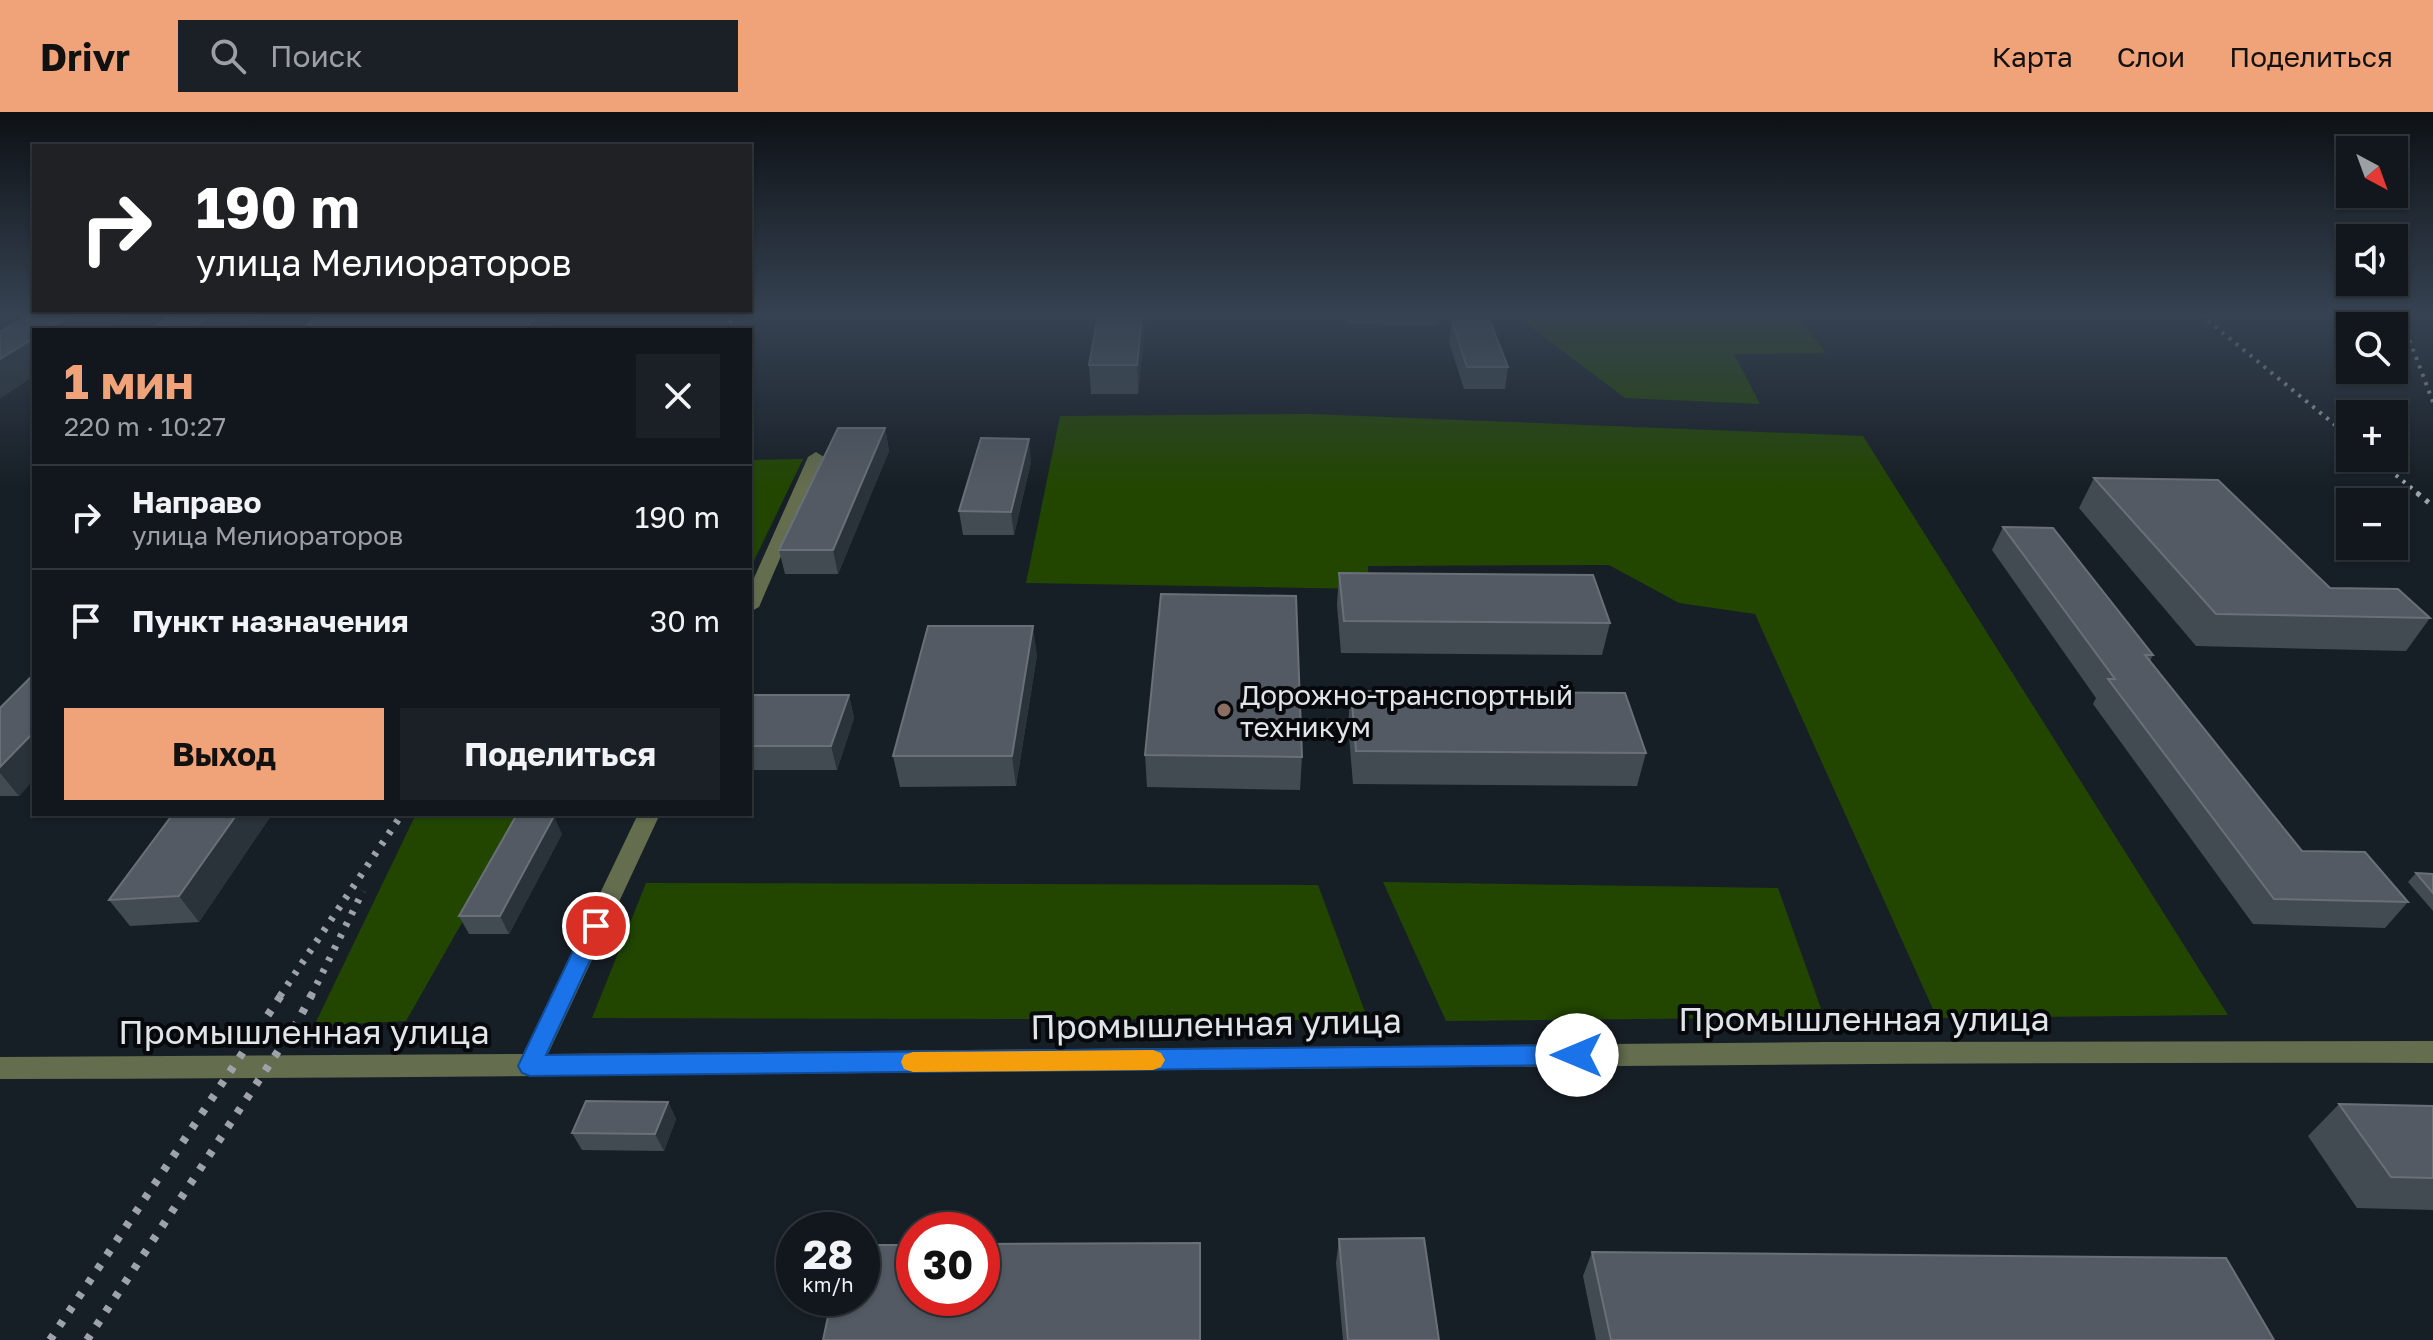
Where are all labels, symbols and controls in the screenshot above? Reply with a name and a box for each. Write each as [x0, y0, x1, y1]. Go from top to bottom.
search box [178, 20, 738, 92]
text: Drivr [40, 34, 130, 79]
icon: search [206, 34, 250, 78]
text: Поиск [270, 38, 362, 74]
text: Карта [1992, 40, 2073, 73]
text: Слои [2117, 40, 2185, 73]
text: Поделиться [2229, 40, 2393, 73]
north arrow [2336, 136, 2408, 208]
map controls [2336, 136, 2408, 560]
text: 190 m [196, 173, 360, 240]
icon: right [64, 176, 168, 280]
button: sound [2336, 224, 2408, 296]
text: улица Мелиораторов [196, 241, 572, 284]
button: search [2336, 312, 2408, 384]
text: 1 мин [64, 352, 194, 410]
button: close [636, 354, 720, 438]
button: + [2336, 400, 2408, 472]
text: 220 m · 10:27 [64, 411, 226, 442]
text: Направо [132, 484, 261, 520]
button: − [2336, 488, 2408, 560]
icon: right [64, 495, 108, 539]
text: 190 m [635, 499, 720, 535]
text: улица Мелиораторов [132, 520, 403, 551]
icon: arrive [64, 599, 108, 643]
text: Пункт назначения [132, 603, 409, 639]
text: 30 m [650, 603, 720, 639]
place label: Дорожно-транспортный техникум [1240, 678, 1573, 743]
marker: Дорожно-транспортный техникум [1215, 701, 1233, 719]
button: Выход [64, 708, 384, 800]
button: Поделиться [400, 708, 720, 800]
pin [562, 892, 630, 960]
icon: arrive [574, 904, 618, 948]
street label: Промышленная улица [1678, 998, 2050, 1038]
street label: Промышленная улица [1030, 1000, 1402, 1046]
street label: Промышленная улица [118, 1011, 490, 1051]
position arrow [1535, 1013, 1619, 1097]
speed limit sign: 30 [896, 1212, 1000, 1316]
text: 28 [803, 1230, 853, 1278]
text: km/h [803, 1272, 853, 1296]

